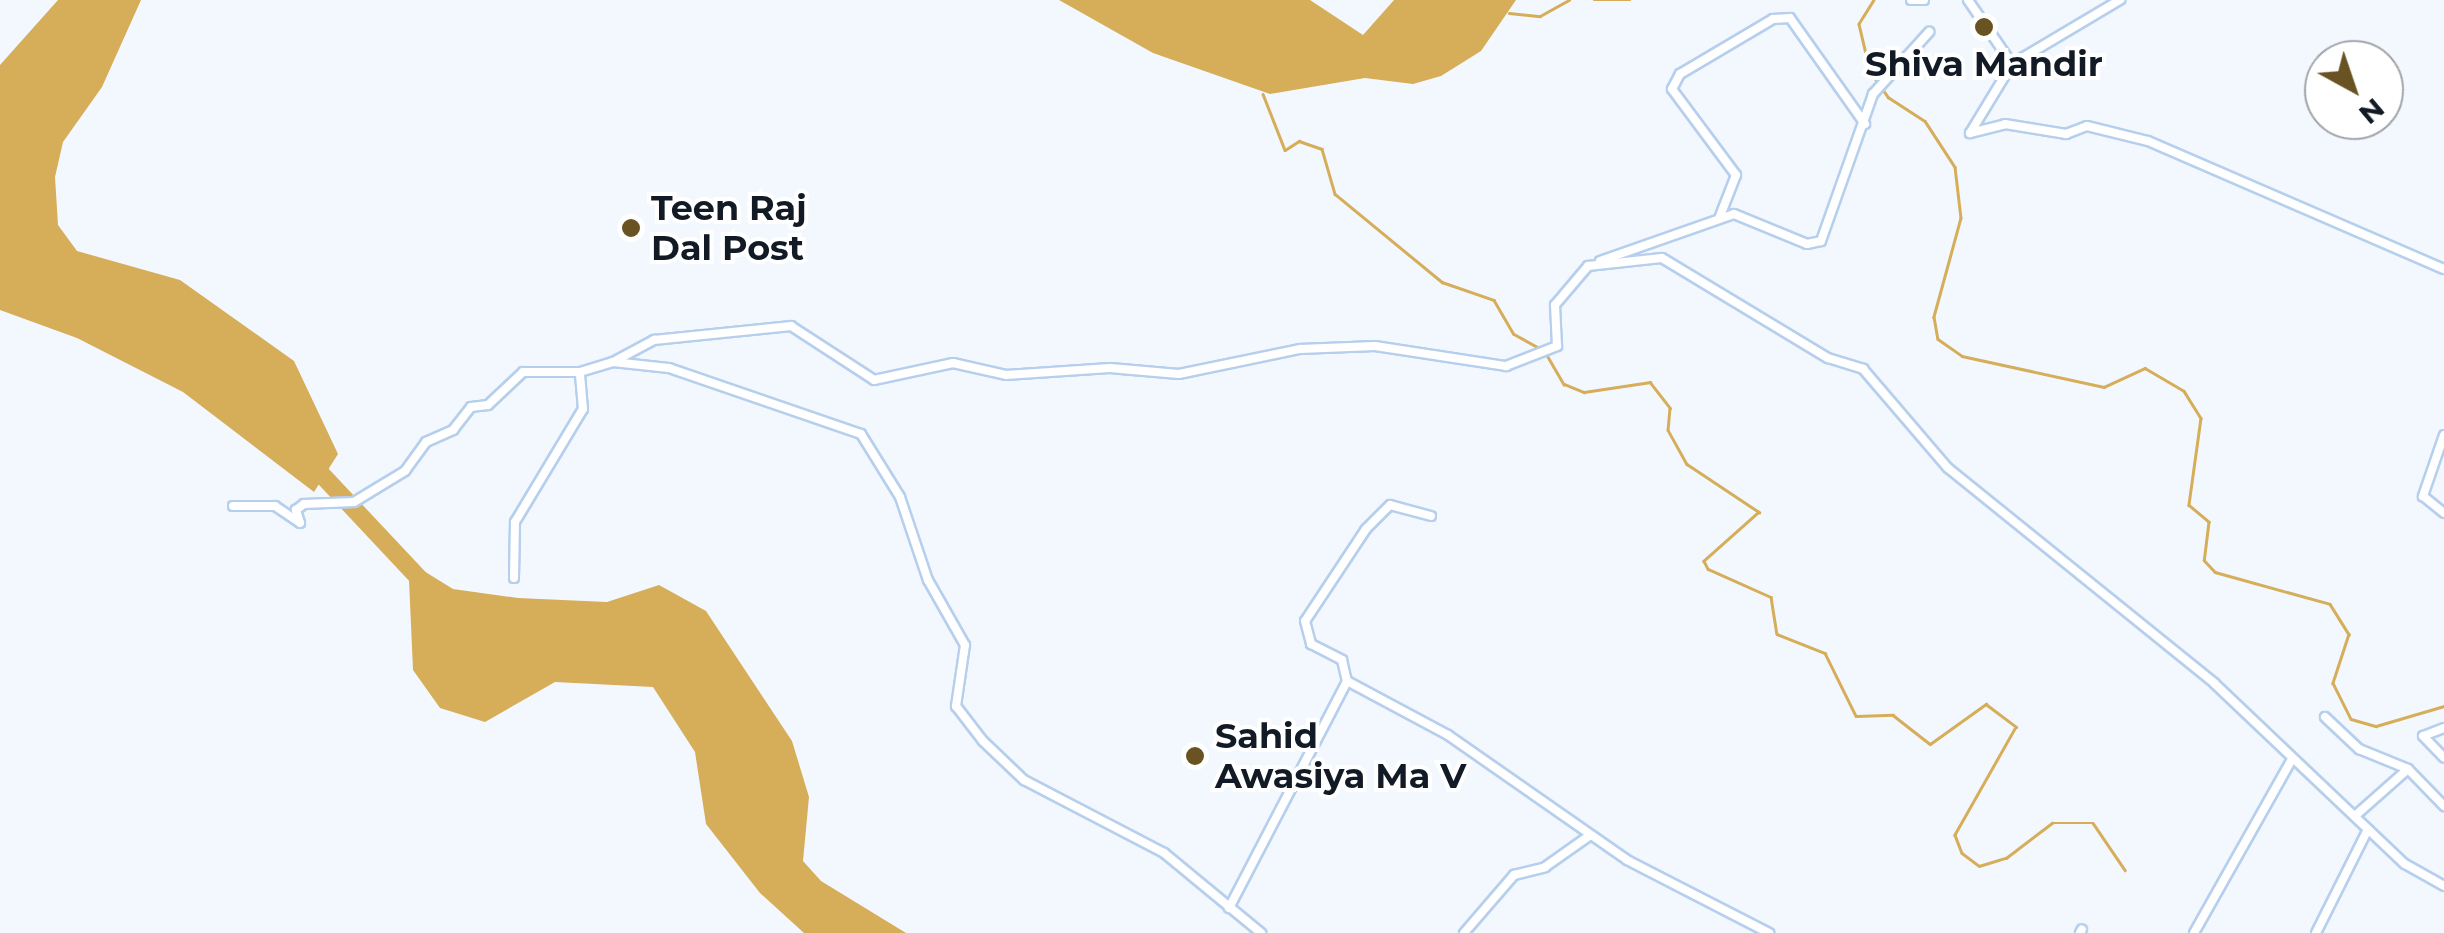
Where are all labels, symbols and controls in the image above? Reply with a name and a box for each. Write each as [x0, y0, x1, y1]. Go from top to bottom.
marker: Shiva Mandir [1973, 16, 1995, 38]
north arrow [2304, 40, 2404, 140]
place label: Shiva Mandir [1865, 43, 2103, 85]
text: N [2352, 91, 2392, 132]
place label: Teen Raj Dal Post [651, 187, 807, 269]
marker: Teen Raj Dal Post [620, 217, 642, 239]
place label: Sahid Awasiya Ma V [1215, 715, 1466, 797]
marker: Sahid Awasiya Ma V [1184, 745, 1206, 767]

